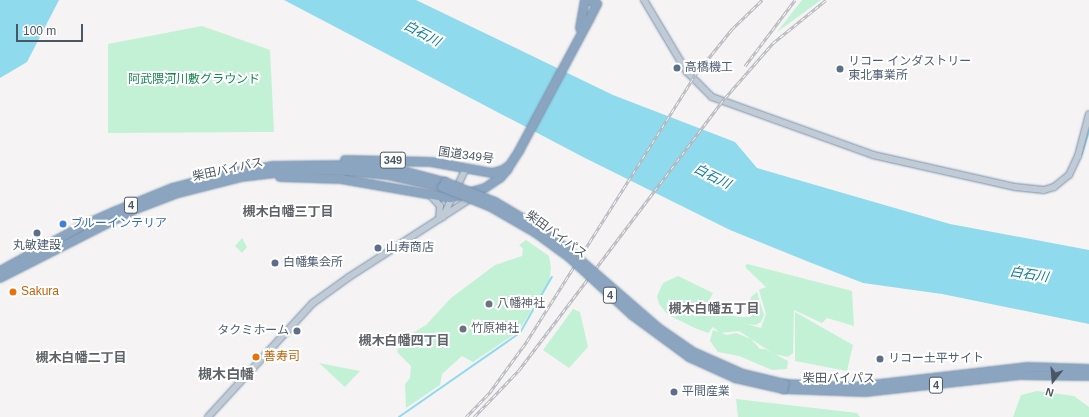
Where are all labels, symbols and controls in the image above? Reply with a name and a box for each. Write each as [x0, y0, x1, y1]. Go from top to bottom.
scale bar [18, 16, 85, 42]
water label: 白石川 [401, 18, 443, 50]
text: 100 m [23, 24, 56, 38]
place label: リコー インダストリー 東北事業所 [848, 55, 971, 83]
place label: 高橋機工 [685, 61, 733, 75]
marker: 高橋機工 [672, 63, 682, 73]
marker: リコー インダストリー 東北事業所 [835, 64, 845, 74]
park label: 阿武隈河川敷グラウンド [128, 73, 260, 87]
street label: 国道349号 [437, 145, 495, 167]
road number: 349 [379, 151, 407, 169]
street label: 柴田バイパス [191, 155, 265, 185]
water label: 白石川 [691, 161, 733, 193]
road number: 4 [123, 196, 139, 214]
district label: 槻木白幡三丁目 [243, 204, 333, 220]
street label: 柴田バイパス [523, 208, 589, 262]
place label: ブルーインテリア [71, 217, 167, 231]
marker: ブルーインテリア [58, 219, 68, 229]
marker: 丸敏建設 [32, 228, 42, 238]
place label: 丸敏建設 [13, 239, 61, 253]
place label: 山寿商店 [386, 241, 434, 255]
marker: 山寿商店 [373, 243, 383, 253]
place label: 白幡集会所 [283, 256, 343, 270]
marker: 白幡集会所 [270, 258, 280, 268]
water label: 白石川 [1009, 264, 1049, 286]
place label: Sakura [21, 285, 59, 299]
road number: 4 [602, 286, 618, 304]
marker: Sakura [8, 287, 18, 297]
place label: 八幡神社 [497, 297, 545, 311]
marker: 八幡神社 [484, 299, 494, 309]
district label: 槻木白幡五丁目 [669, 301, 759, 317]
place label: 竹原神社 [471, 322, 519, 336]
place label: タクミホーム [217, 324, 289, 338]
marker: 竹原神社 [458, 324, 468, 334]
marker: タクミホーム [292, 326, 302, 336]
district label: 槻木白幡四丁目 [359, 333, 449, 349]
district label: 槻木白幡二丁目 [36, 350, 126, 366]
place label: 善寿司 [264, 350, 300, 364]
marker: 善寿司 [251, 352, 261, 362]
place label: リコー土平サイト [888, 352, 984, 366]
marker: リコー土平サイト [875, 354, 885, 364]
north arrow [1033, 361, 1073, 401]
district label: 槻木白幡 [198, 366, 254, 382]
street label: 柴田バイパス [803, 372, 875, 386]
road number: 4 [928, 376, 944, 394]
place label: 平間産業 [682, 385, 730, 399]
text: N [1044, 386, 1055, 399]
marker: 平間産業 [669, 387, 679, 397]

